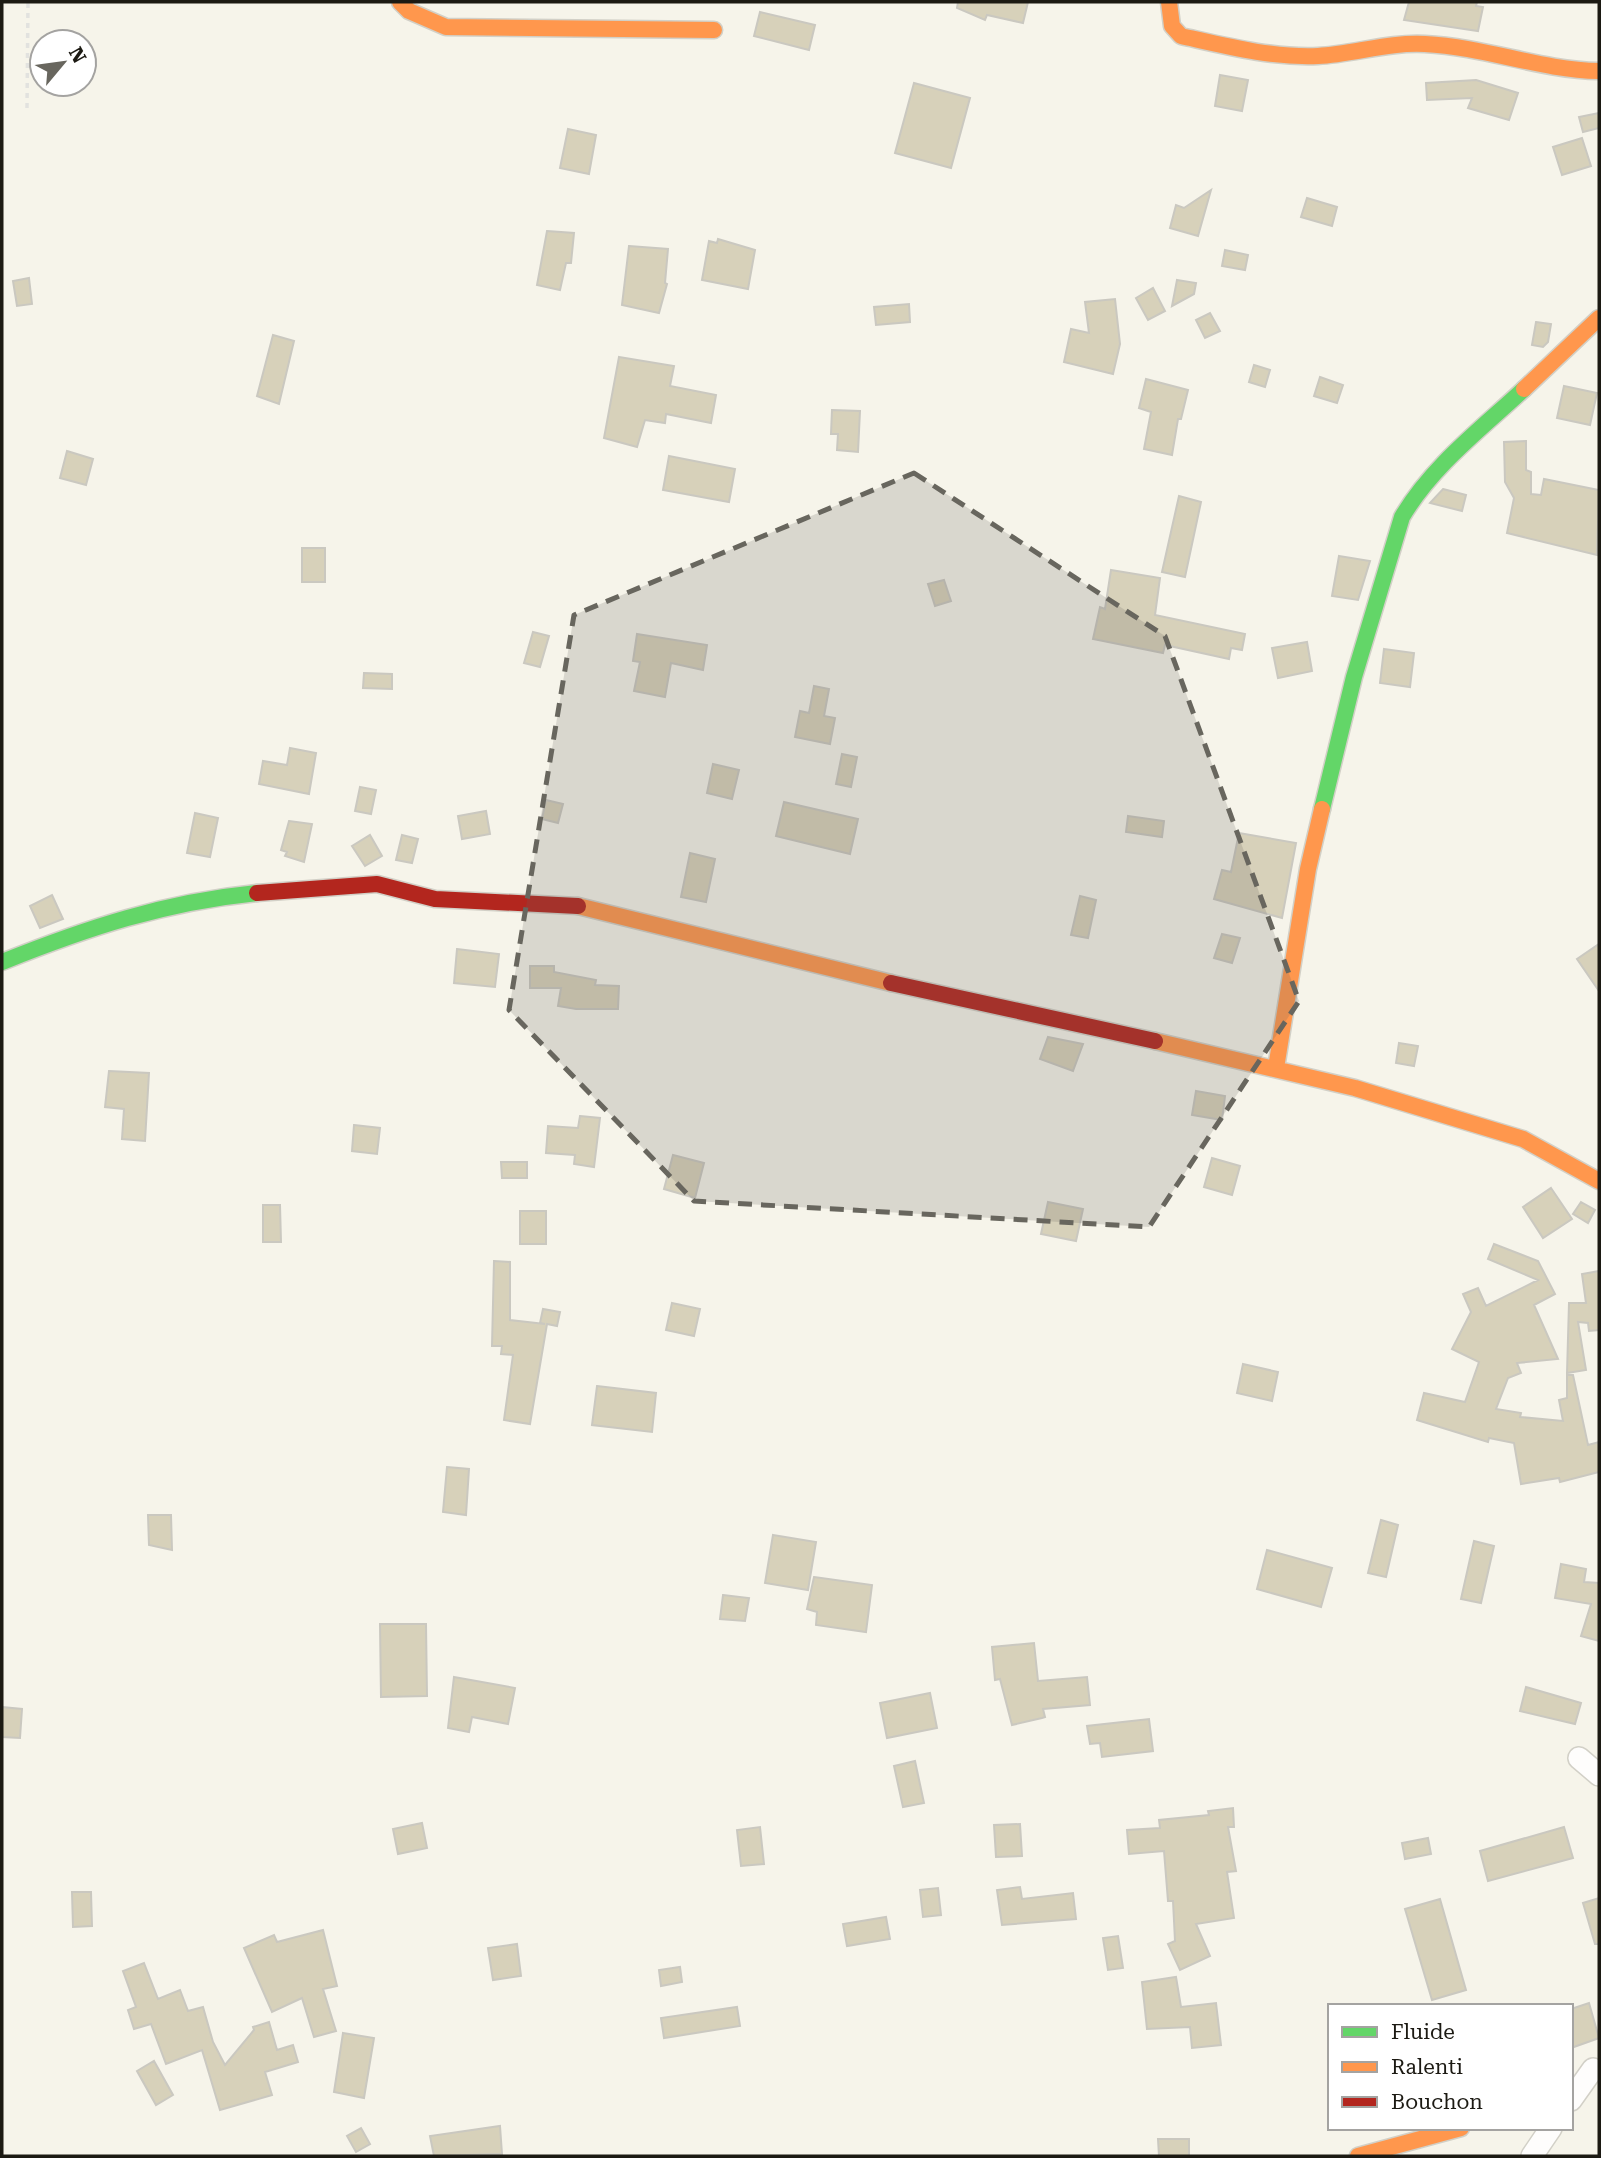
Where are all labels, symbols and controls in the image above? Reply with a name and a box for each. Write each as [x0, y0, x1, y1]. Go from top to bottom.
north arrow [28, 28, 98, 98]
text: N [64, 43, 91, 67]
legend [1328, 2004, 1573, 2130]
text: Fluide [1391, 2020, 1455, 2044]
text: Ralenti [1391, 2055, 1463, 2079]
text: Bouchon [1391, 2090, 1483, 2114]

